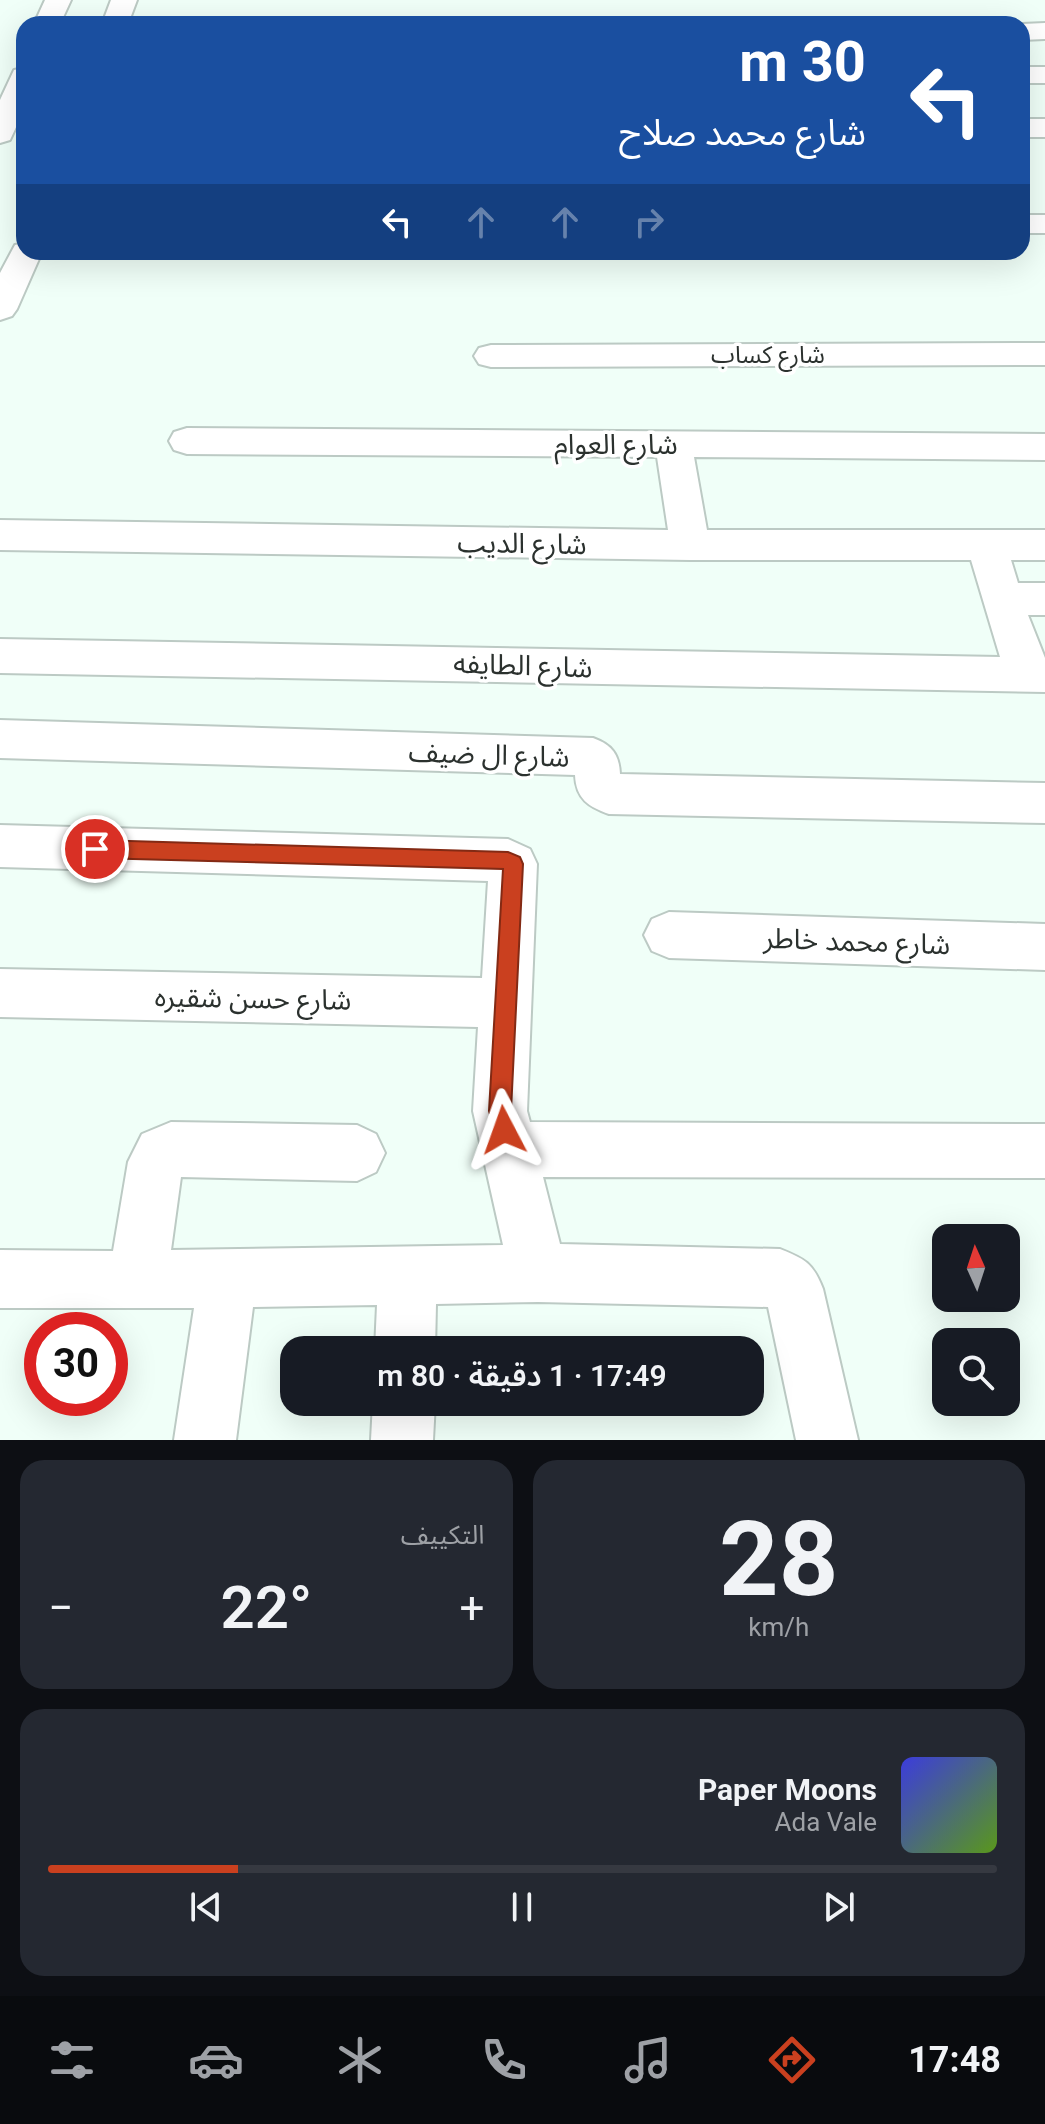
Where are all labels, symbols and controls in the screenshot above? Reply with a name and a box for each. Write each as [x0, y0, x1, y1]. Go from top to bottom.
text: 30 m [739, 29, 866, 95]
icon: left [894, 48, 998, 152]
text: شارع محمد صلاح [619, 112, 866, 154]
icon: left [375, 200, 419, 244]
icon: ahead [459, 200, 503, 244]
icon: ahead [543, 200, 587, 244]
icon: right [627, 200, 671, 244]
street label: شارع كساب [711, 341, 825, 372]
street label: شارع العوام [554, 428, 678, 465]
street label: شارع الديب [457, 526, 587, 565]
street label: شارع الطايفه [453, 647, 593, 688]
street label: شارع ال ضيف [408, 735, 570, 778]
pin [61, 815, 129, 883]
icon: arrive [73, 827, 117, 871]
street label: شارع محمد خاطر [762, 922, 951, 965]
street label: شارع حسن شقيره [154, 980, 352, 1021]
position arrow [462, 1088, 546, 1172]
north arrow [932, 1224, 1020, 1312]
map controls [932, 1224, 1020, 1416]
speed limit sign: 30 [24, 1312, 128, 1416]
button: search [932, 1328, 1020, 1416]
text: 17:49 · 1 دقيقة · 80 m [377, 1358, 667, 1393]
text: 28 [719, 1499, 838, 1620]
text: التكييف [401, 1520, 485, 1550]
text: 22° [220, 1572, 312, 1643]
text: − [48, 1582, 73, 1634]
text: + [460, 1582, 485, 1634]
text: km/h [748, 1612, 809, 1642]
text: Paper Moons [698, 1772, 877, 1807]
text: Ada Vale [775, 1807, 877, 1837]
icon: previous [184, 1885, 228, 1929]
icon: pause [500, 1885, 544, 1929]
icon: next [817, 1885, 861, 1929]
icon: filters [44, 2032, 100, 2088]
icon: car [188, 2032, 244, 2088]
icon: climate [332, 2032, 388, 2088]
icon: phone [476, 2032, 532, 2088]
icon: music [620, 2032, 676, 2088]
icon: directions [764, 2032, 820, 2088]
text: 17:48 [908, 2039, 1001, 2081]

